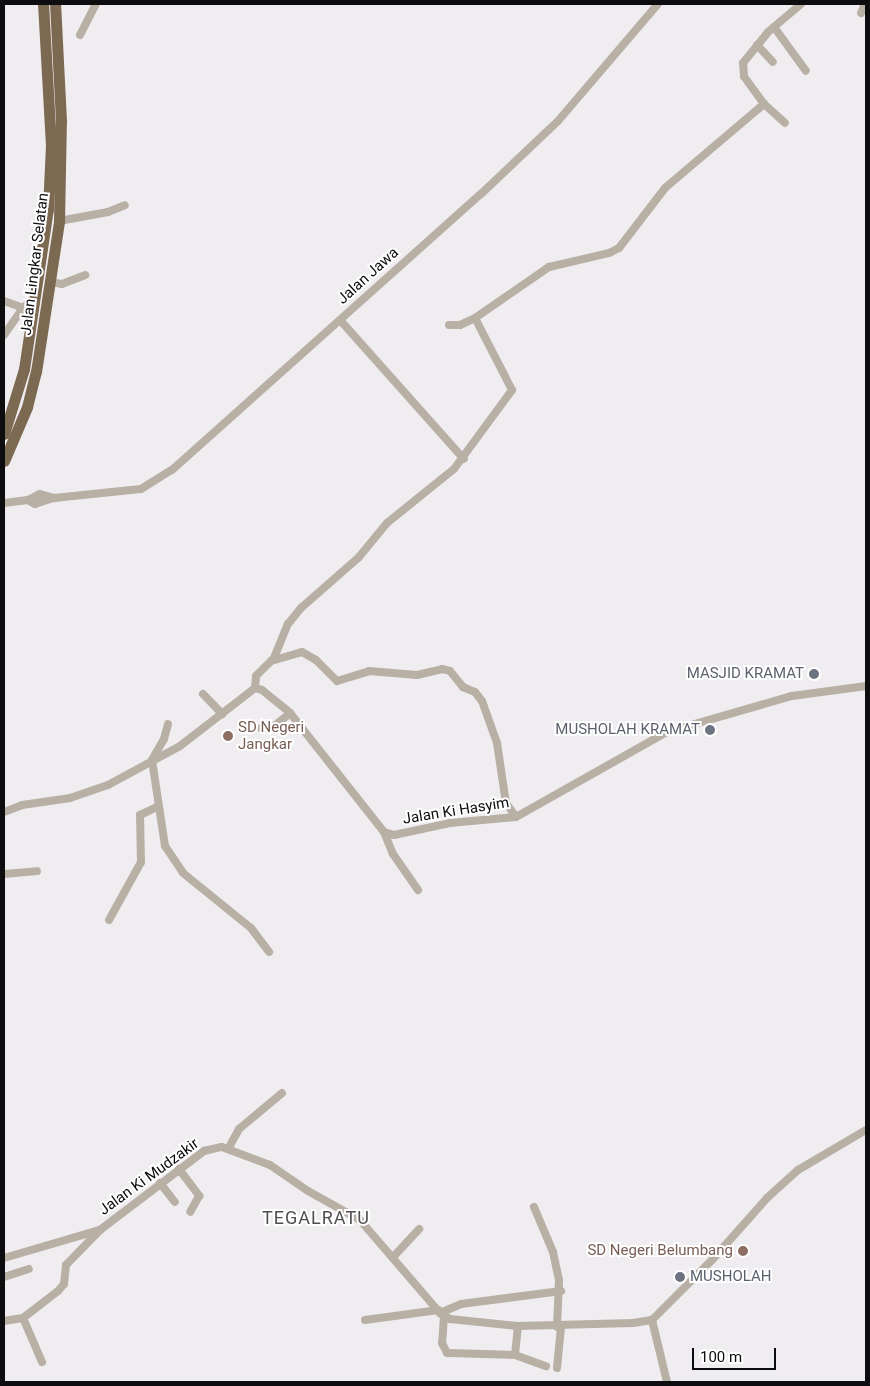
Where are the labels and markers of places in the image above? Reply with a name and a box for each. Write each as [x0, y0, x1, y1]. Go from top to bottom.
place label: MASJID KRAMAT [687, 665, 804, 683]
marker: MASJID KRAMAT [808, 668, 820, 680]
place label: SD Negeri Jangkar [238, 718, 304, 753]
place label: MUSHOLAH KRAMAT [555, 721, 700, 739]
marker: MUSHOLAH KRAMAT [704, 724, 716, 736]
marker: SD Negeri Jangkar [222, 730, 234, 742]
place label: SD Negeri Belumbang [587, 1242, 733, 1260]
marker: SD Negeri Belumbang [737, 1245, 749, 1257]
place label: MUSHOLAH [690, 1268, 771, 1286]
marker: MUSHOLAH [674, 1271, 686, 1283]

